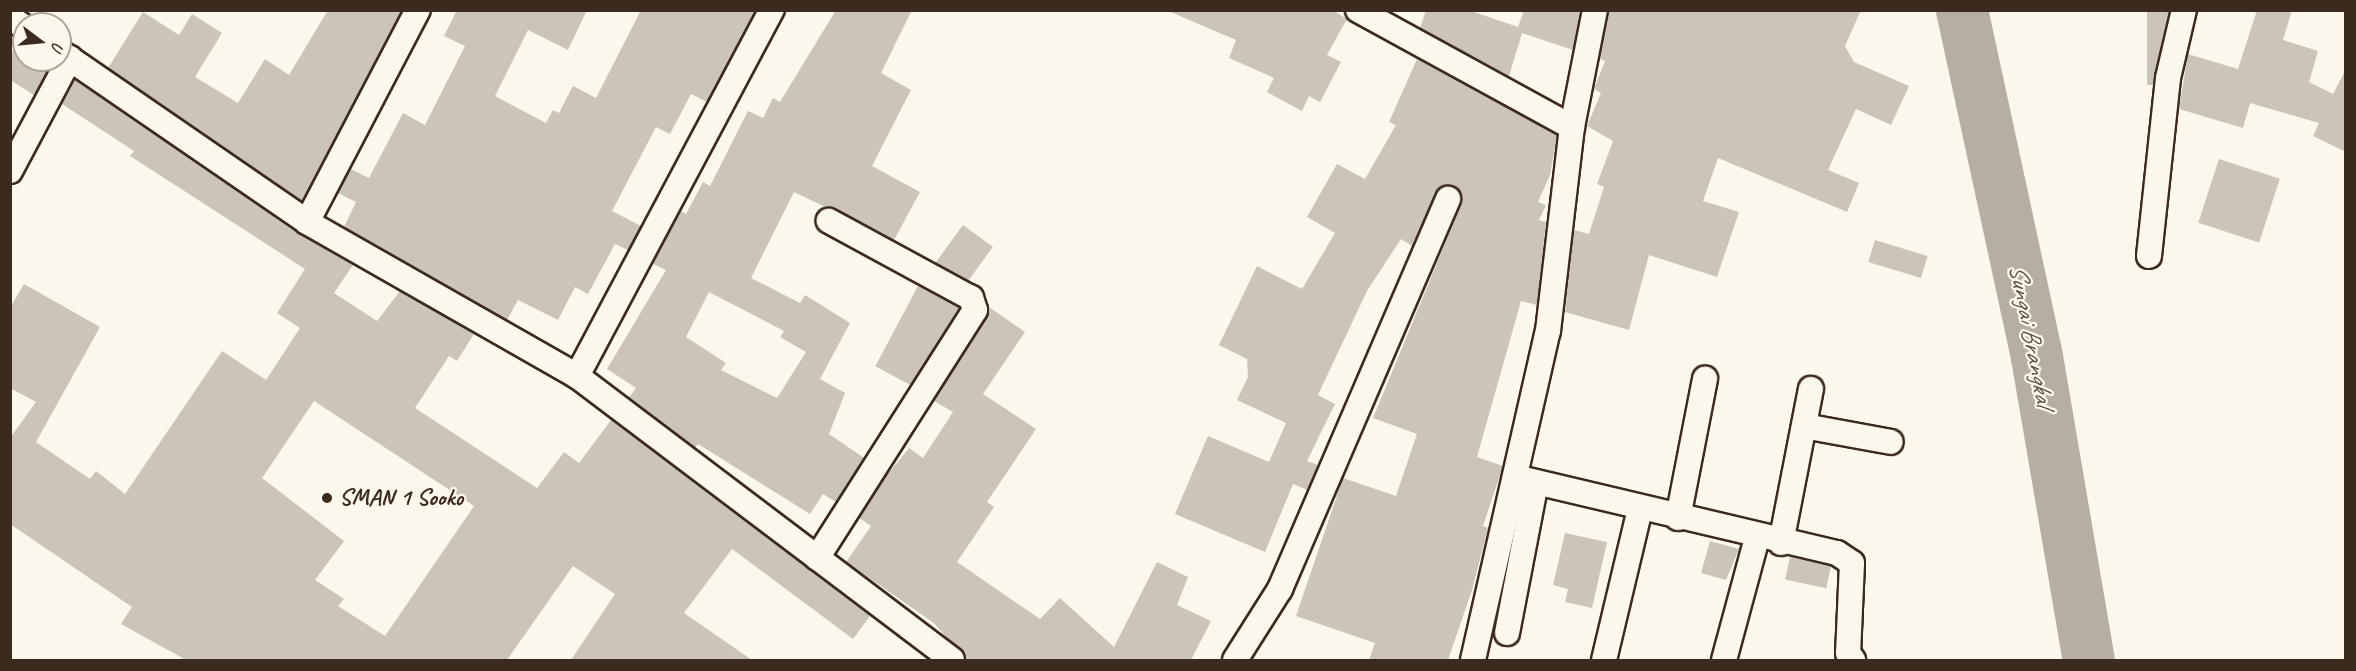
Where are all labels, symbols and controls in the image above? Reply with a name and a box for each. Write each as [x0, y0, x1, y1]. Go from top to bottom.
north arrow [12, 12, 72, 72]
text: U [47, 40, 68, 53]
water label: Sungai Brangkal [2002, 262, 2060, 408]
place label: SMAN 1 Sooko [339, 484, 463, 512]
marker: SMAN 1 Sooko [320, 491, 334, 505]

